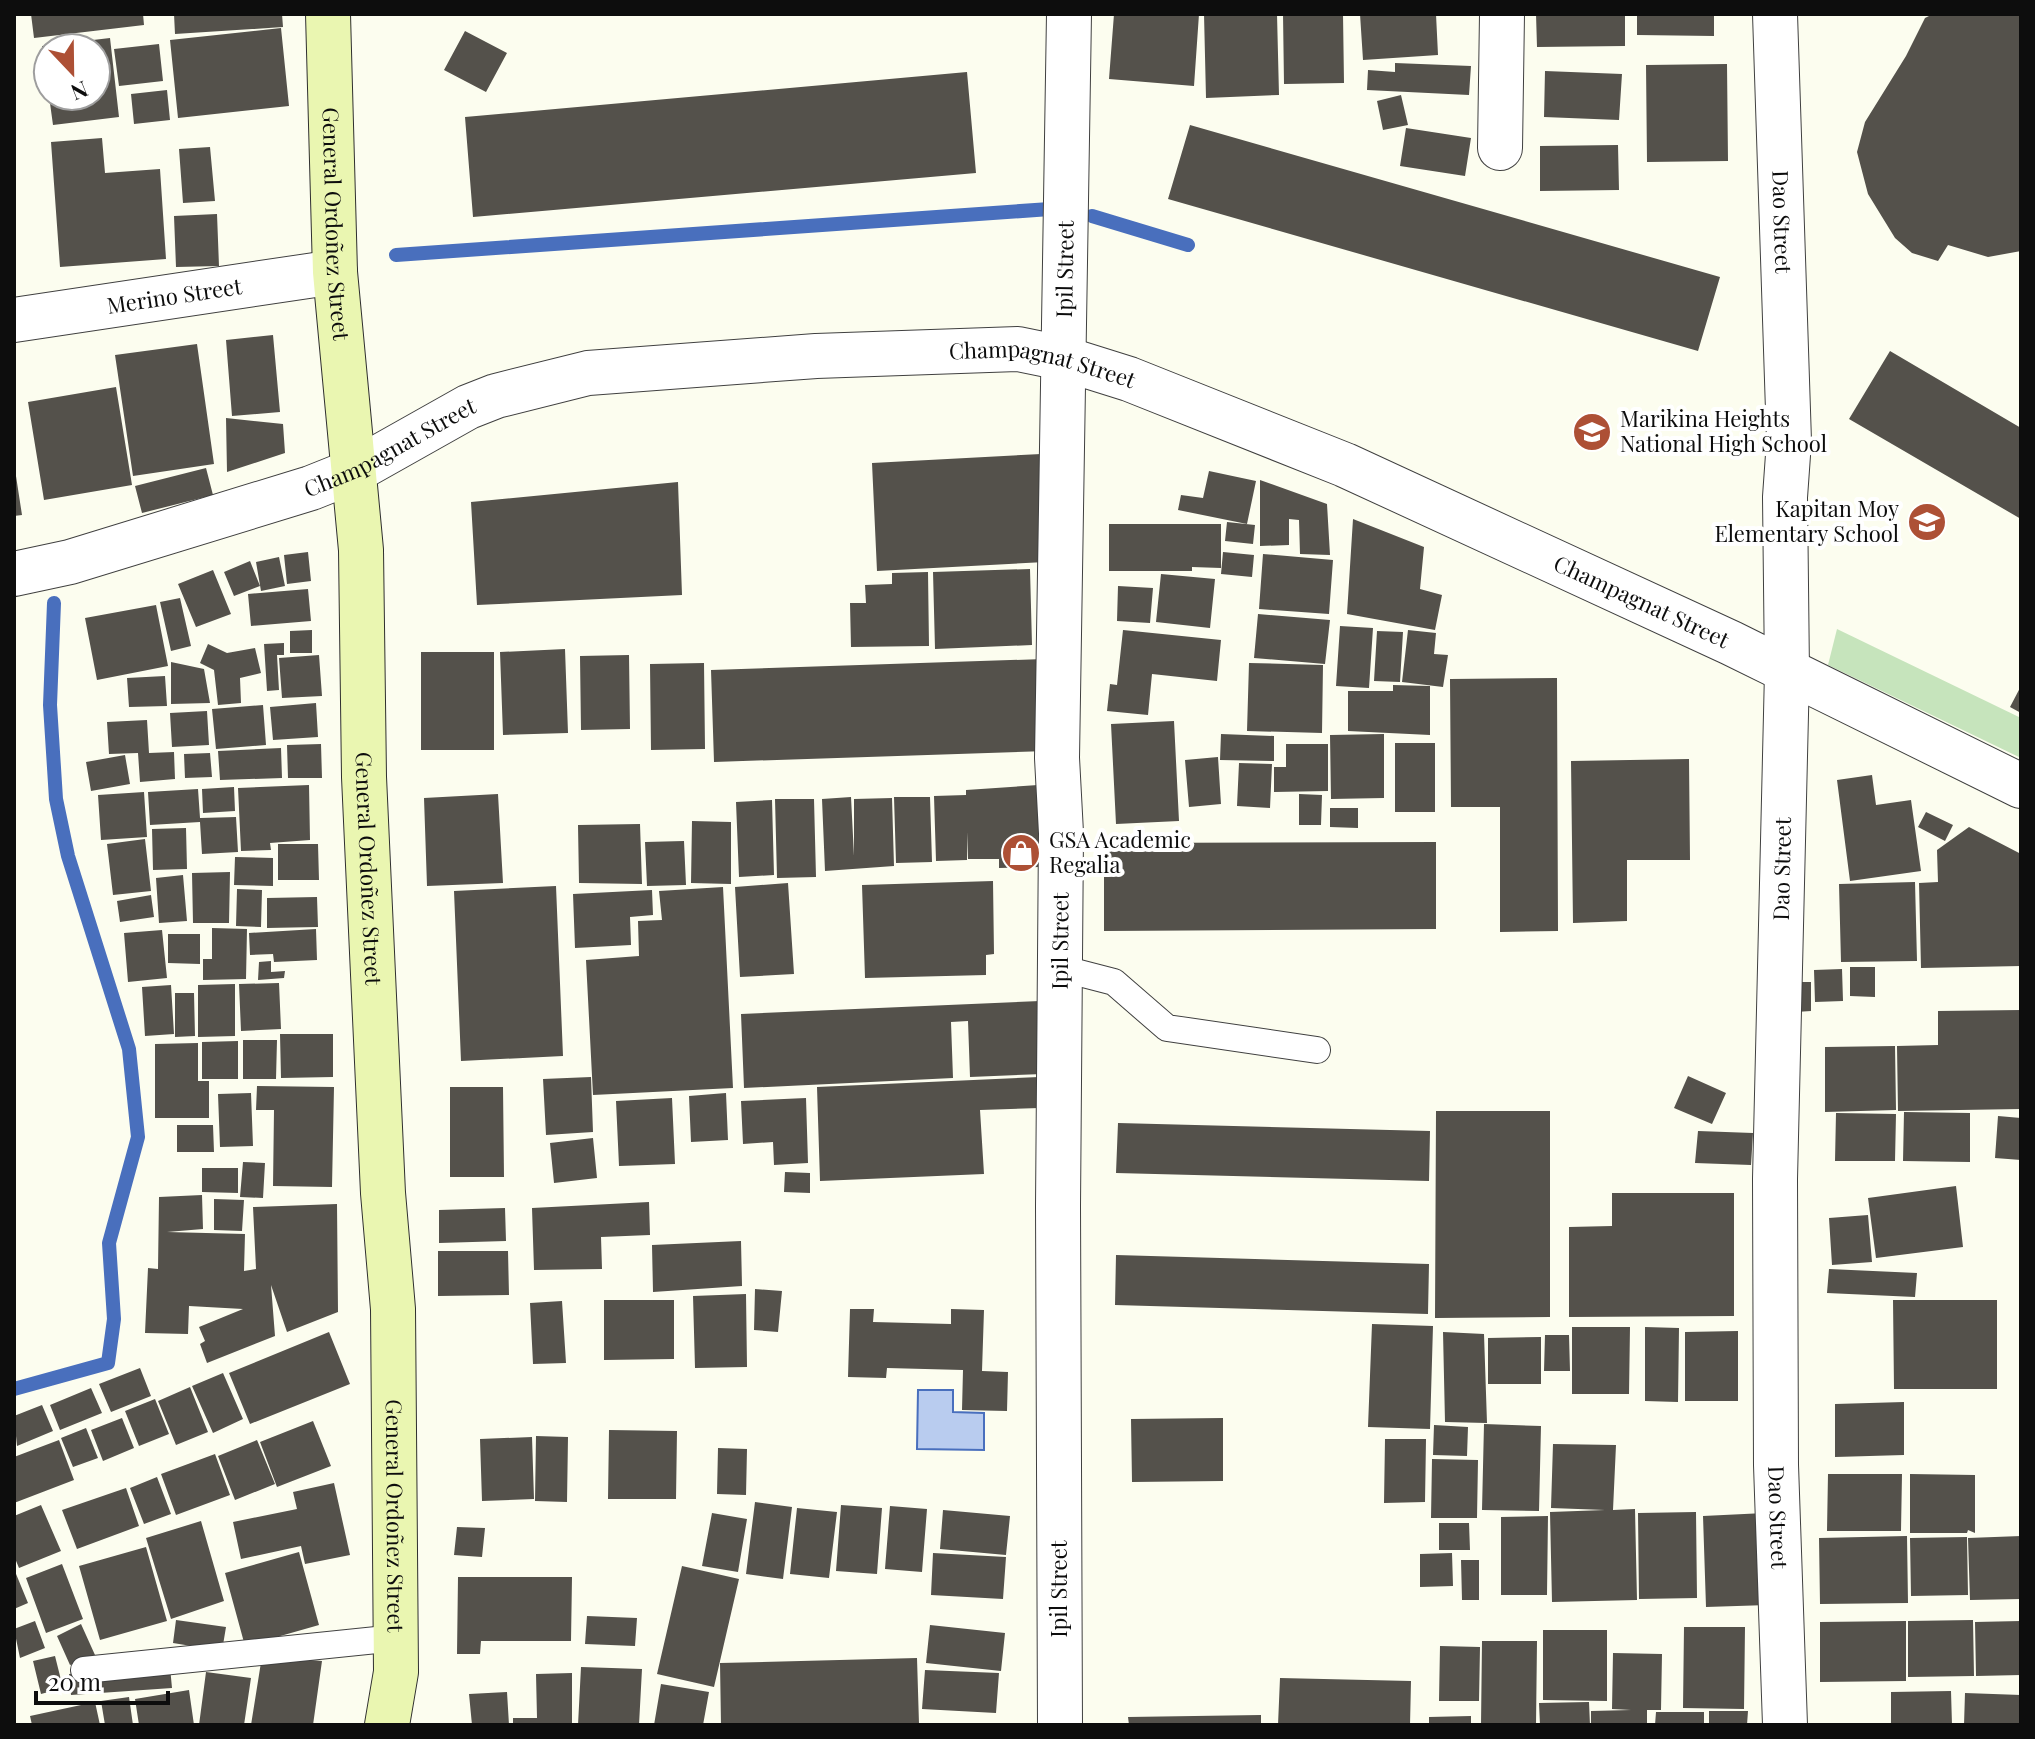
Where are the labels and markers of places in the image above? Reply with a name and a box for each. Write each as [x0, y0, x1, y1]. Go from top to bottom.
place label: Marikina Heights National High School [1620, 403, 1827, 458]
school or university icon: Marikina Heights National High School [1571, 411, 1613, 453]
place label: Kapitan Moy Elementary School [1714, 493, 1899, 548]
school or university icon: Kapitan Moy Elementary School [1906, 501, 1948, 543]
place label: GSA Academic Regalia [1049, 824, 1191, 879]
shop icon: GSA Academic Regalia [1000, 832, 1042, 874]

